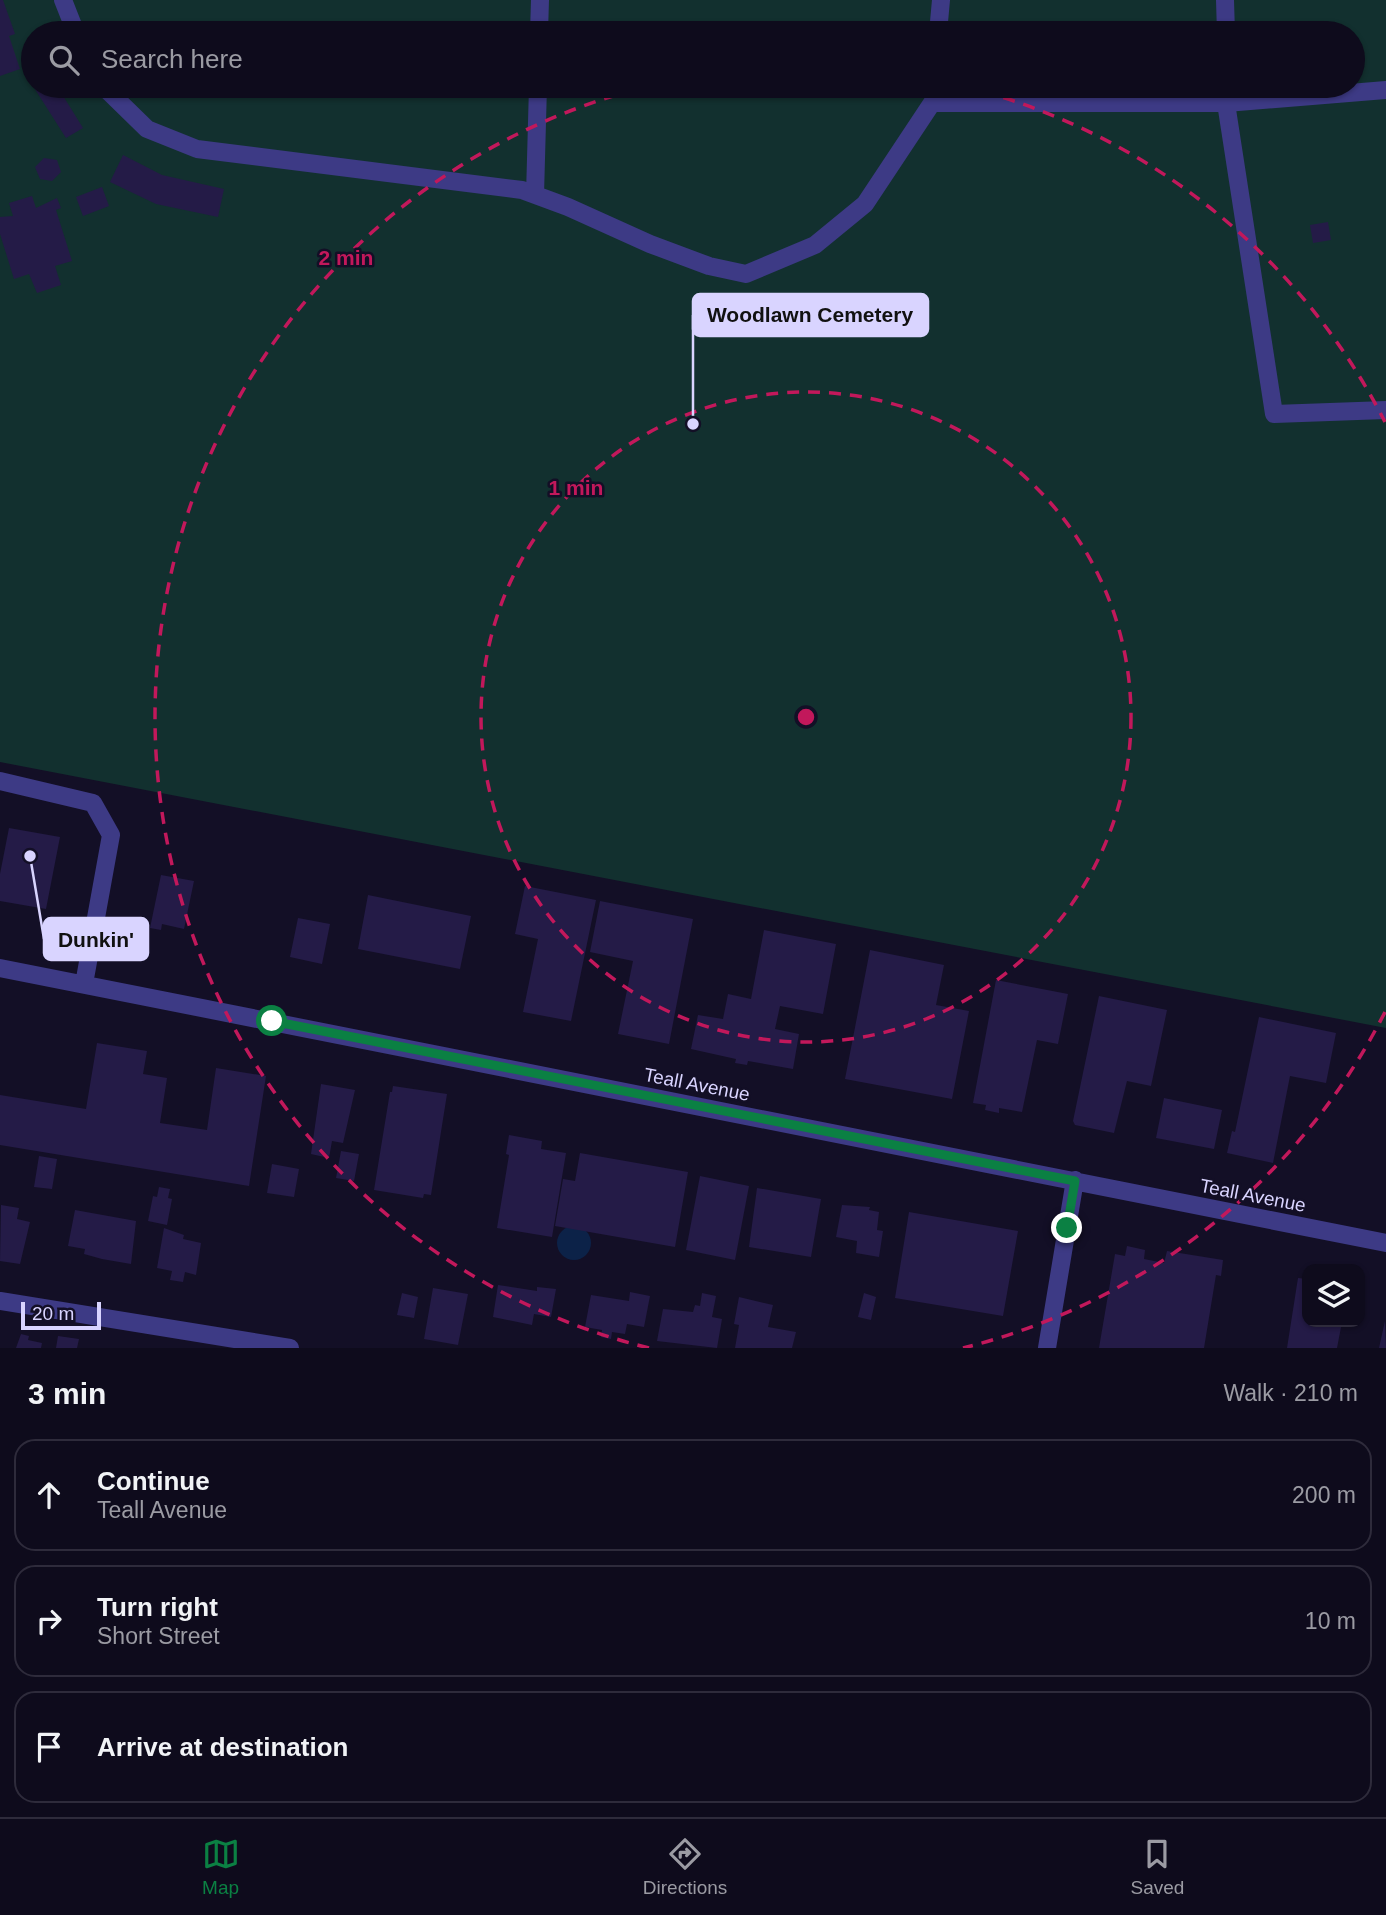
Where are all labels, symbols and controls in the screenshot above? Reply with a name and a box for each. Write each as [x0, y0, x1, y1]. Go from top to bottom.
search box [21, 21, 1365, 98]
icon: search [45, 41, 83, 79]
text: Search here [101, 44, 243, 74]
text: 2 min [319, 246, 373, 269]
callout: Woodlawn Cemetery [693, 294, 928, 336]
text: Woodlawn Cemetery [707, 303, 913, 326]
text: 1 min [549, 476, 603, 499]
centre of rings [794, 705, 818, 729]
callout: Dunkin' [44, 918, 148, 960]
text: Dunkin' [58, 928, 134, 951]
route start [256, 1005, 287, 1036]
street label: Teall Avenue [642, 1064, 752, 1105]
street label: Teall Avenue [1198, 1175, 1308, 1216]
route end [1051, 1212, 1082, 1243]
map controls [1302, 1264, 1365, 1327]
button: layers [1302, 1264, 1365, 1327]
scale bar [21, 1299, 102, 1331]
text: 20 m [32, 1303, 74, 1324]
text: 3 min [28, 1377, 106, 1410]
text: Walk · 210 m [1223, 1380, 1358, 1406]
text: Continue [97, 1466, 210, 1496]
icon: ahead [30, 1476, 68, 1514]
text: 200 m [1292, 1482, 1356, 1508]
text: Teall Avenue [97, 1497, 227, 1523]
text: Turn right [97, 1592, 218, 1622]
icon: right [30, 1602, 68, 1640]
text: 10 m [1305, 1608, 1356, 1634]
text: Short Street [97, 1623, 220, 1649]
icon: arrive [30, 1728, 68, 1766]
text: Arrive at destination [97, 1732, 348, 1762]
tab: Map [202, 1835, 240, 1899]
tab: Directions [643, 1835, 727, 1899]
tab: Saved [1130, 1835, 1184, 1899]

